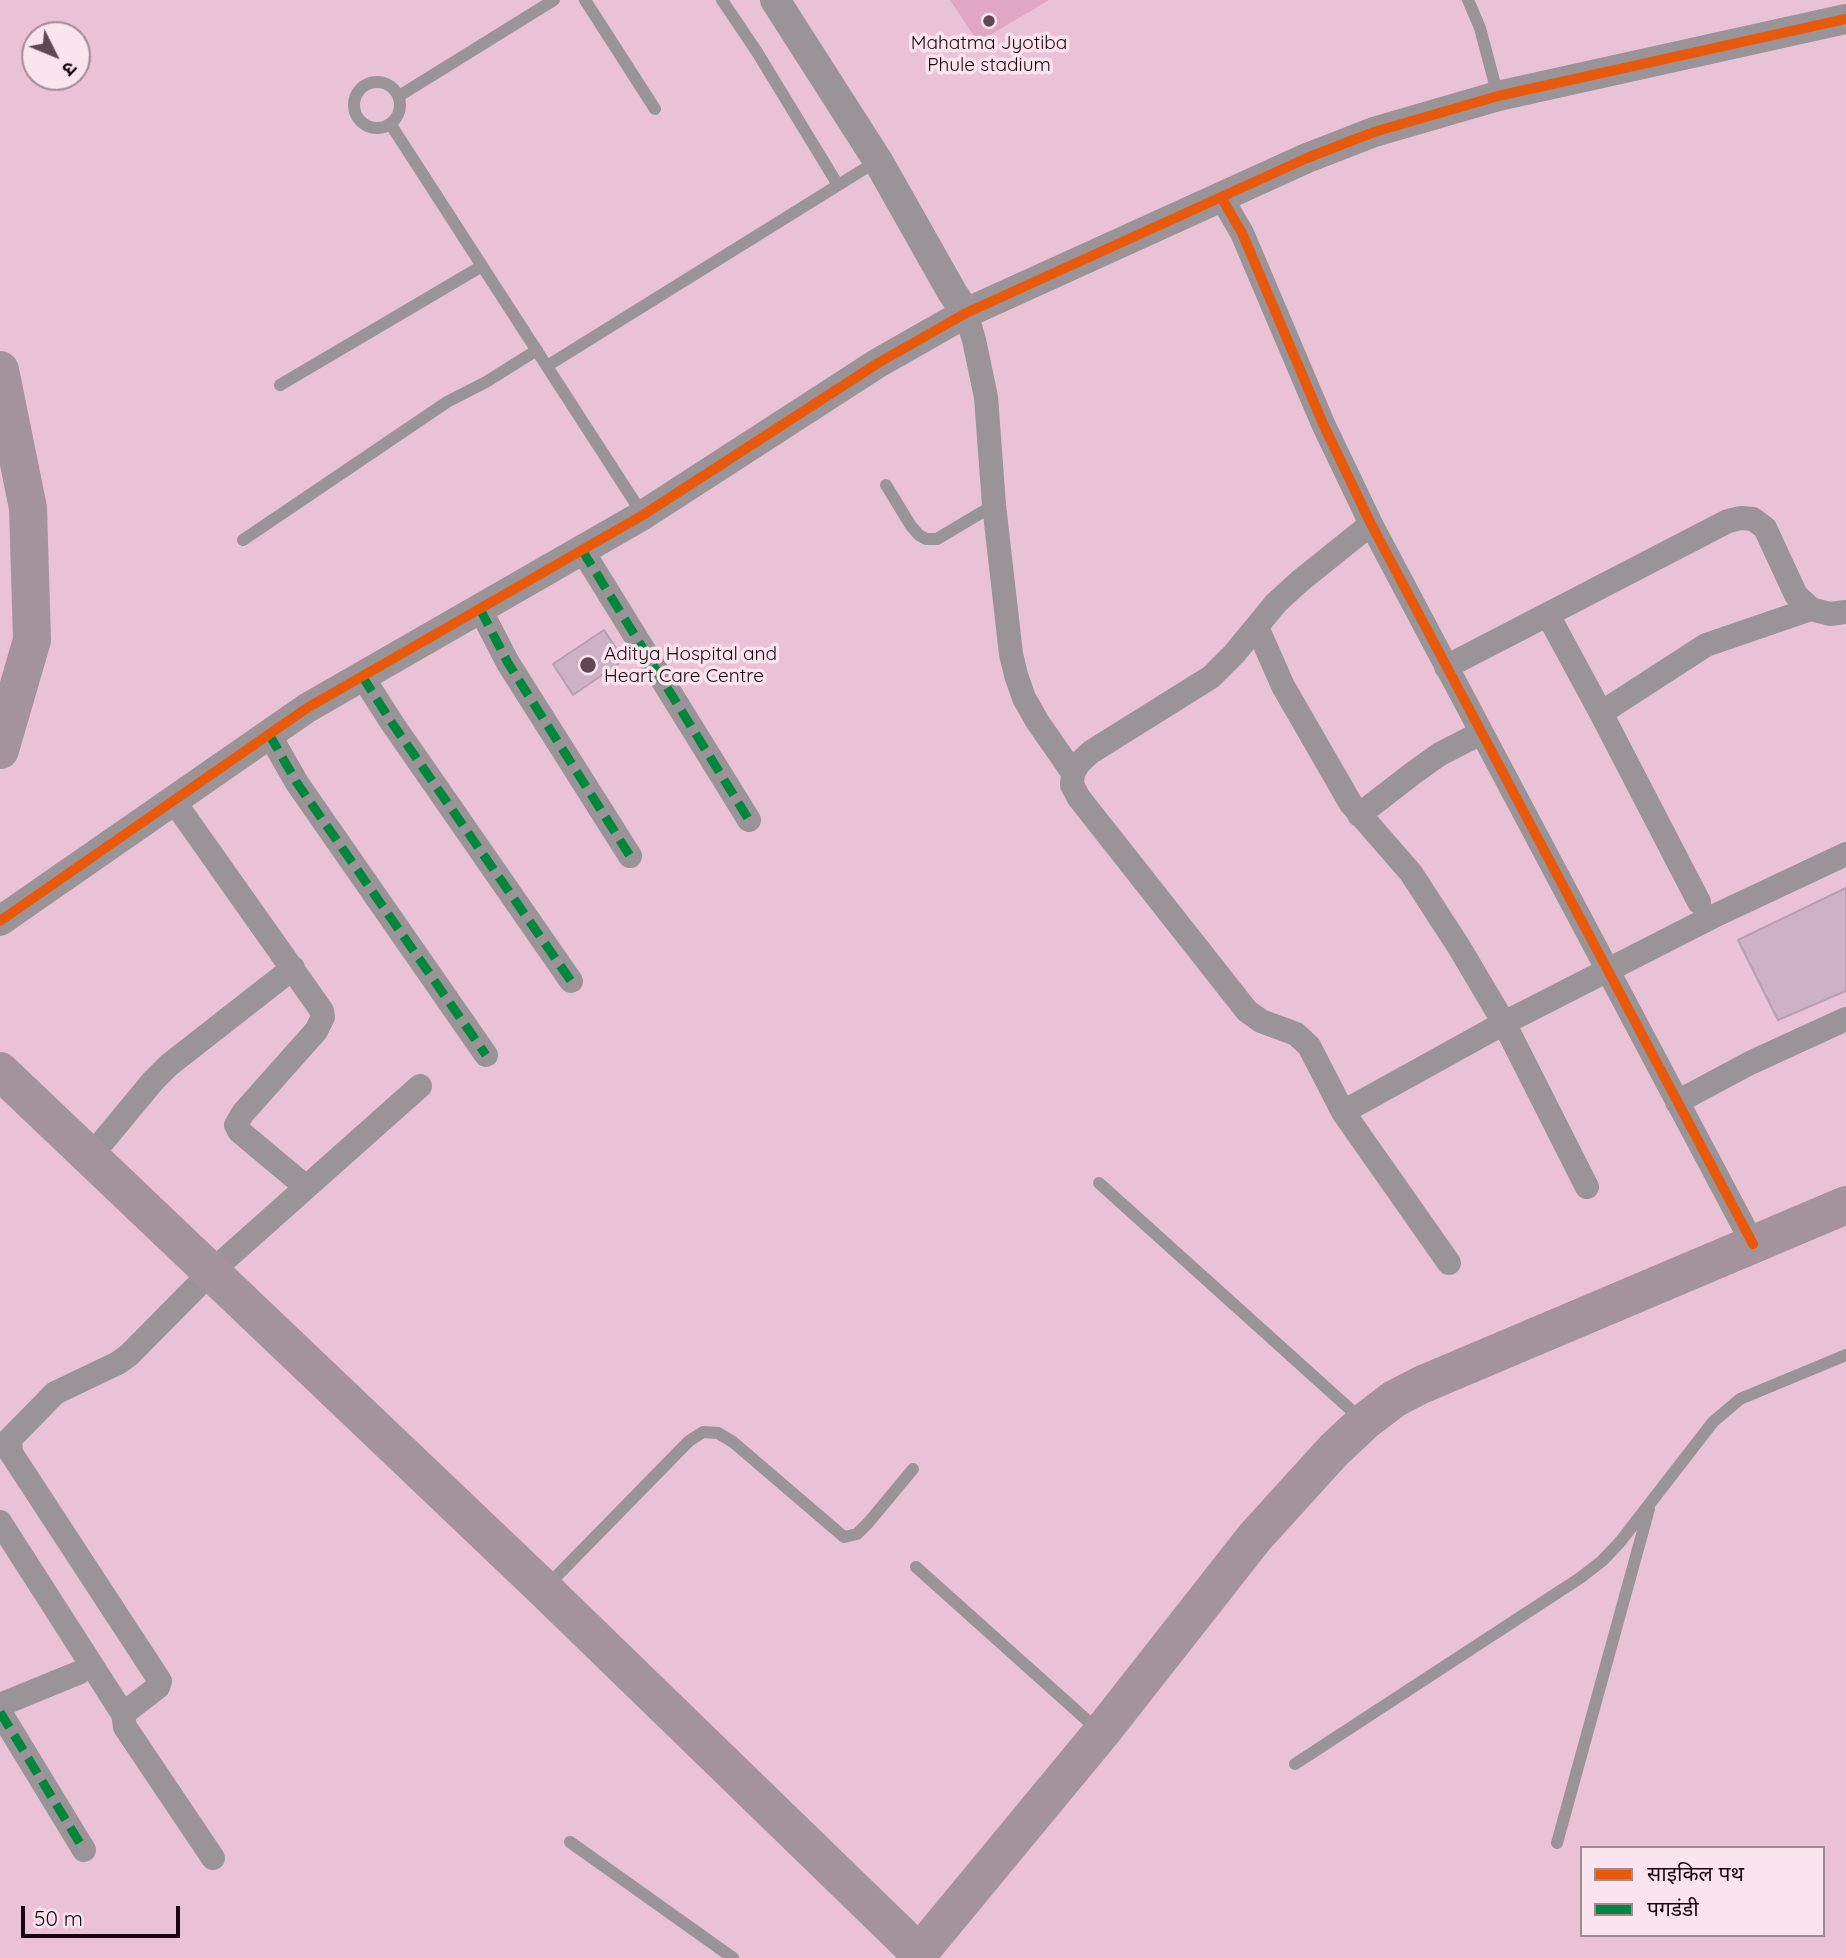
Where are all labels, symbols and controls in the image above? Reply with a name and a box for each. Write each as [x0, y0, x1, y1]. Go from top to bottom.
marker: Mahatma Jyotiba Phule stadium [981, 13, 997, 29]
north arrow [21, 21, 91, 91]
place label: Mahatma Jyotiba Phule stadium [911, 32, 1067, 76]
text: उ [57, 57, 82, 81]
place label: Aditya Hospital and Heart Care Centre [604, 643, 777, 687]
marker: Aditya Hospital and Heart Care Centre [578, 655, 598, 675]
legend [1580, 1846, 1825, 1937]
text: साइकिल पथ [1647, 1860, 1744, 1886]
scale bar [24, 1892, 184, 1936]
text: पगडंडी [1647, 1895, 1699, 1921]
text: 50 m [34, 1905, 83, 1931]

